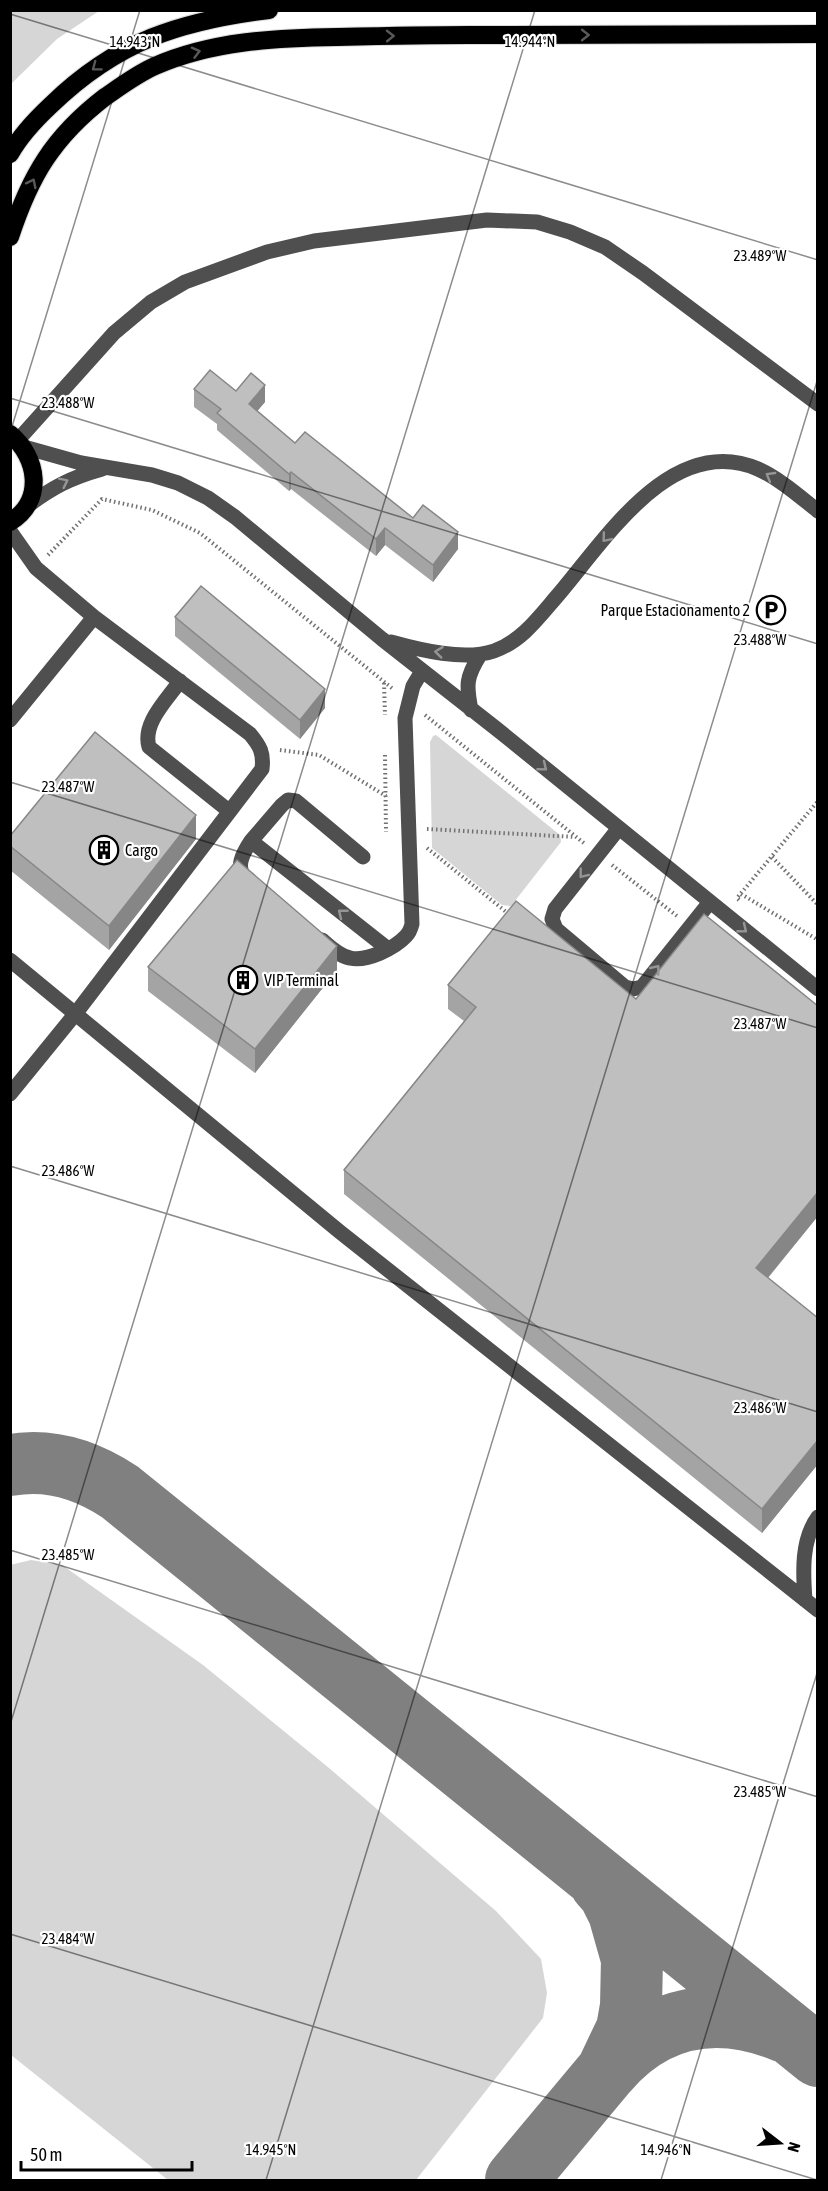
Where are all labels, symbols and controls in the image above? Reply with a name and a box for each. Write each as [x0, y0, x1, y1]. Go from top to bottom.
one-way arrow [385, 29, 394, 42]
one-way arrow [580, 29, 589, 41]
text: 14.943°N [110, 33, 160, 50]
text: 14.944°N [505, 33, 555, 50]
one-way arrow [190, 47, 201, 59]
one-way arrow [91, 60, 102, 71]
one-way arrow [25, 178, 36, 189]
text: 23.489°W [734, 247, 787, 264]
text: 23.488°W [42, 394, 95, 411]
one-way arrow [766, 472, 776, 484]
one-way arrow [58, 477, 69, 489]
one-way arrow [602, 531, 613, 542]
parking icon: Parque Estacionamento 2 [755, 594, 787, 626]
place label: Parque Estacionamento 2 [600, 601, 750, 620]
text: 23.488°W [734, 631, 787, 648]
one-way arrow [435, 646, 444, 659]
one-way arrow [536, 759, 547, 770]
text: 23.487°W [42, 778, 95, 795]
building icon: Cargo [88, 834, 120, 866]
place label: Cargo [125, 841, 158, 860]
one-way arrow [579, 867, 590, 878]
one-way arrow [337, 909, 348, 920]
one-way arrow [737, 922, 748, 933]
building icon: VIP Terminal [227, 964, 259, 996]
one-way arrow [649, 965, 660, 976]
place label: VIP Terminal [264, 971, 339, 989]
text: 23.487°W [734, 1015, 787, 1032]
text: 23.486°W [42, 1162, 95, 1179]
text: 23.486°W [734, 1399, 787, 1416]
text: 23.485°W [42, 1546, 95, 1563]
text: 23.485°W [734, 1783, 787, 1800]
text: 23.484°W [42, 1930, 95, 1947]
north arrow [750, 2113, 810, 2173]
scale bar [21, 2134, 192, 2172]
text: N [784, 2140, 804, 2155]
text: 14.945°N [246, 2141, 296, 2158]
text: 14.946°N [641, 2141, 691, 2158]
text: 50 m [30, 2144, 62, 2165]

